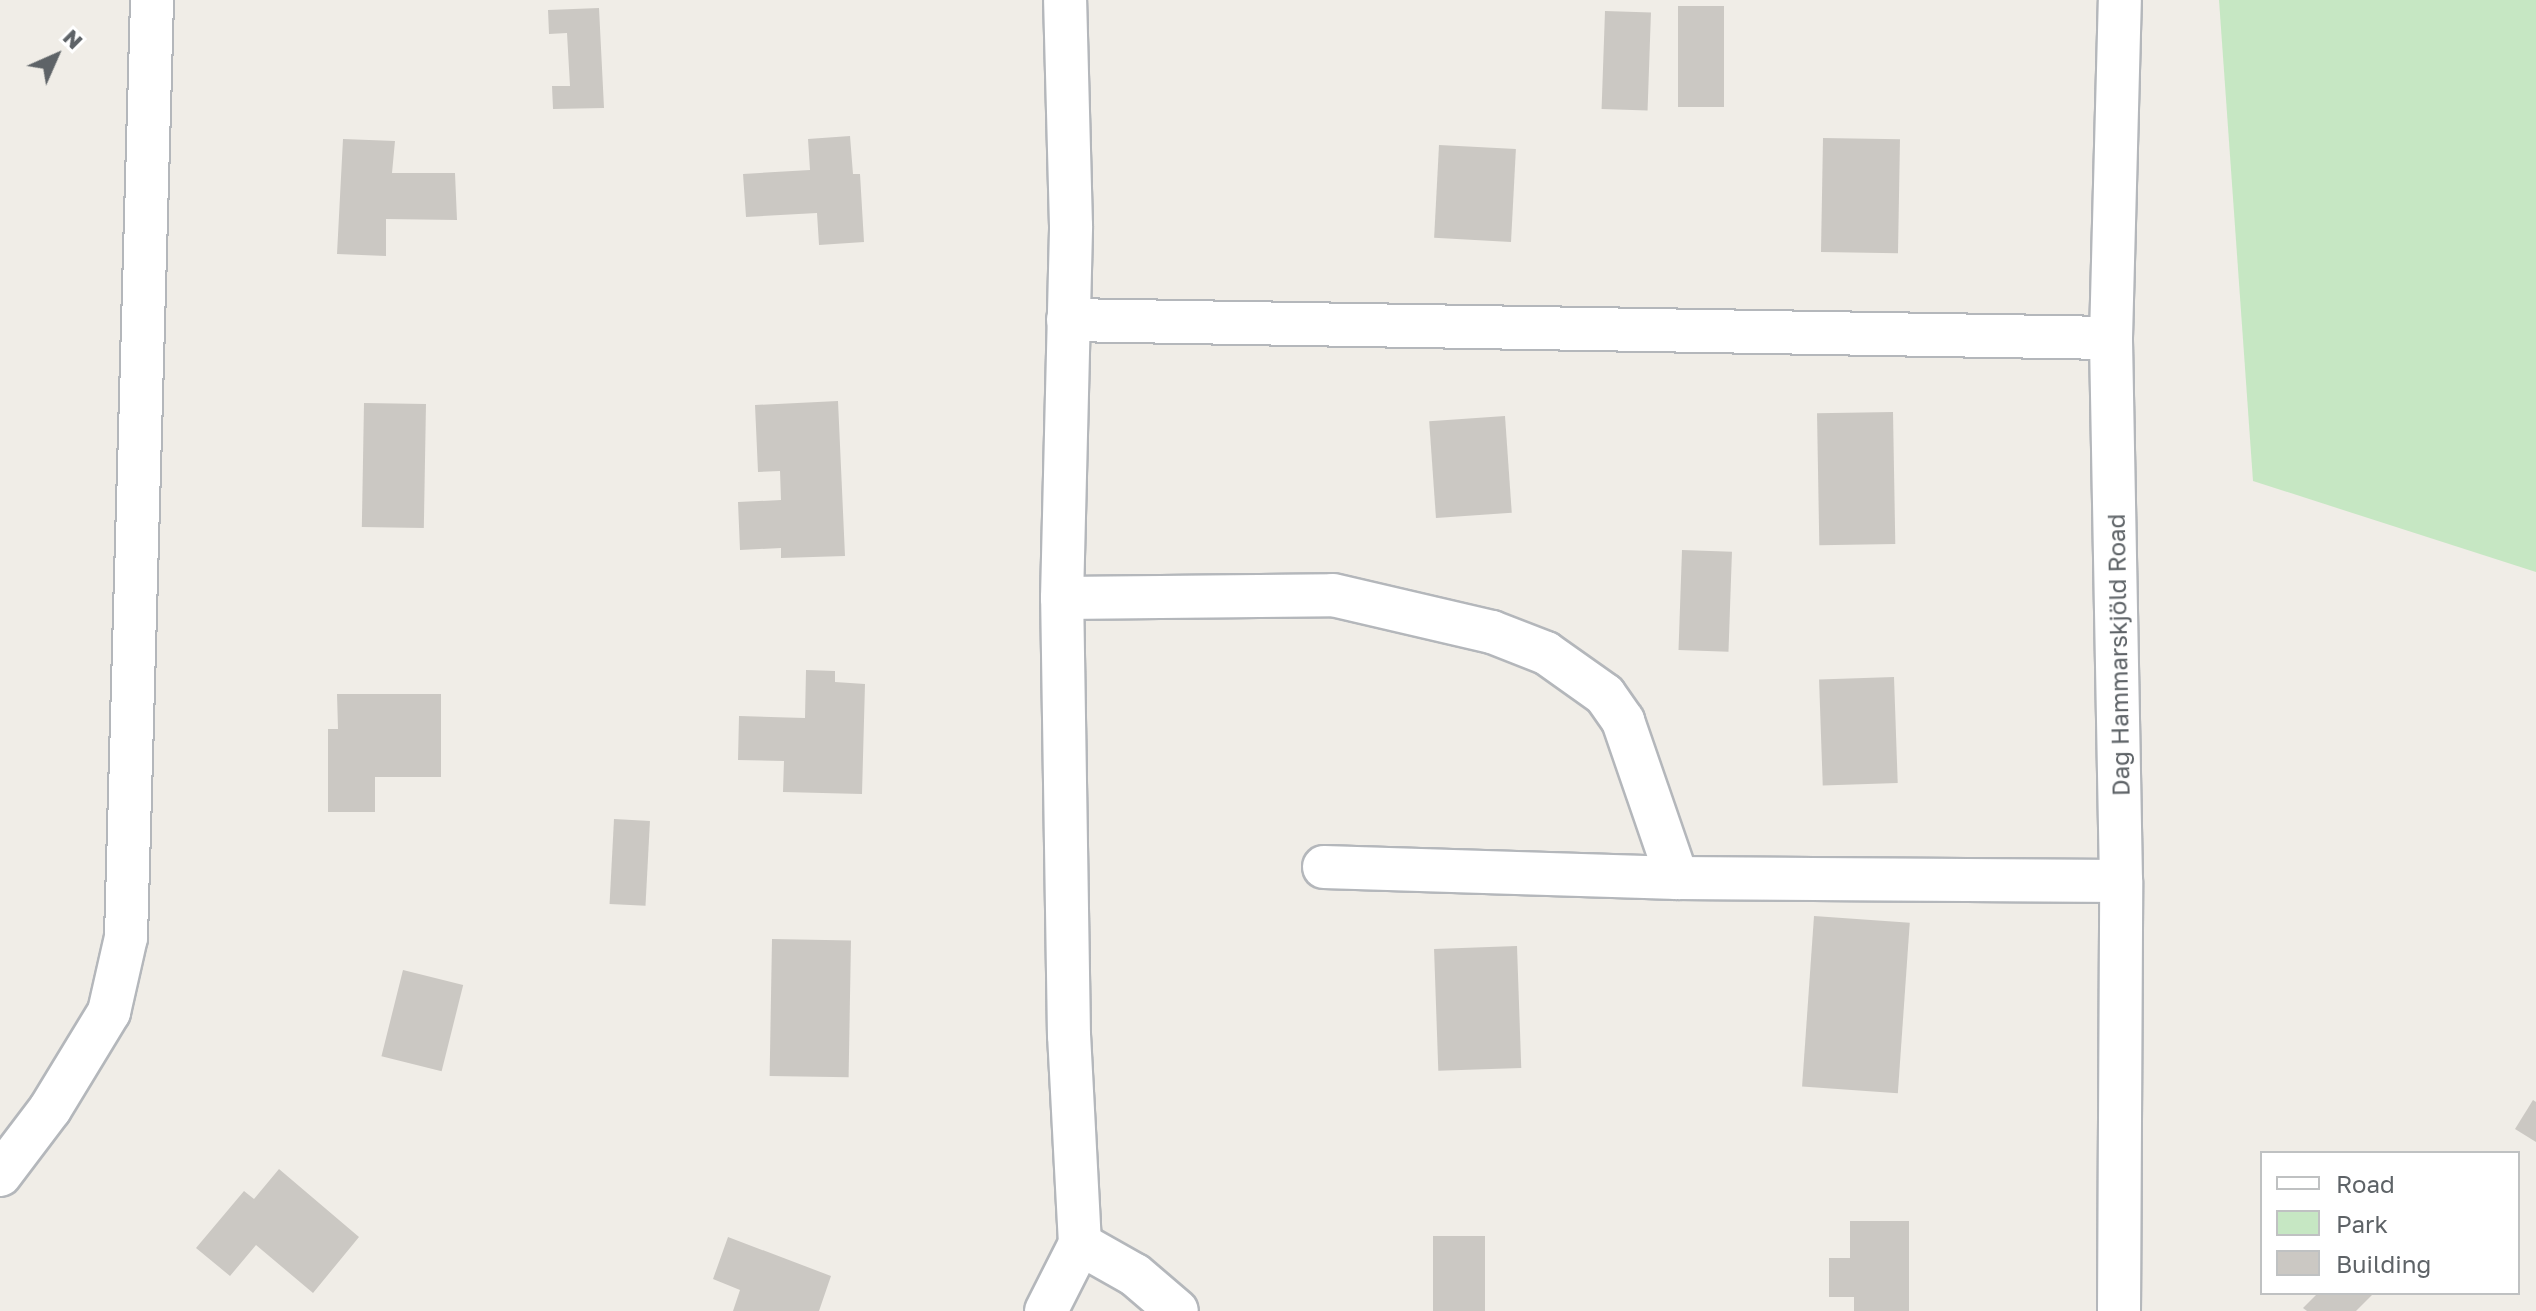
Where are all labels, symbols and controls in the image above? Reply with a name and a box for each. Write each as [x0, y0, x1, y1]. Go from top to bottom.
north arrow [16, 16, 96, 96]
text: N [58, 23, 89, 54]
street label: Dag Hammarskjöld Road [2101, 514, 2135, 796]
legend [2260, 1151, 2520, 1295]
text: Road [2336, 1169, 2395, 1198]
text: Park [2336, 1209, 2388, 1238]
text: Building [2336, 1249, 2431, 1278]

